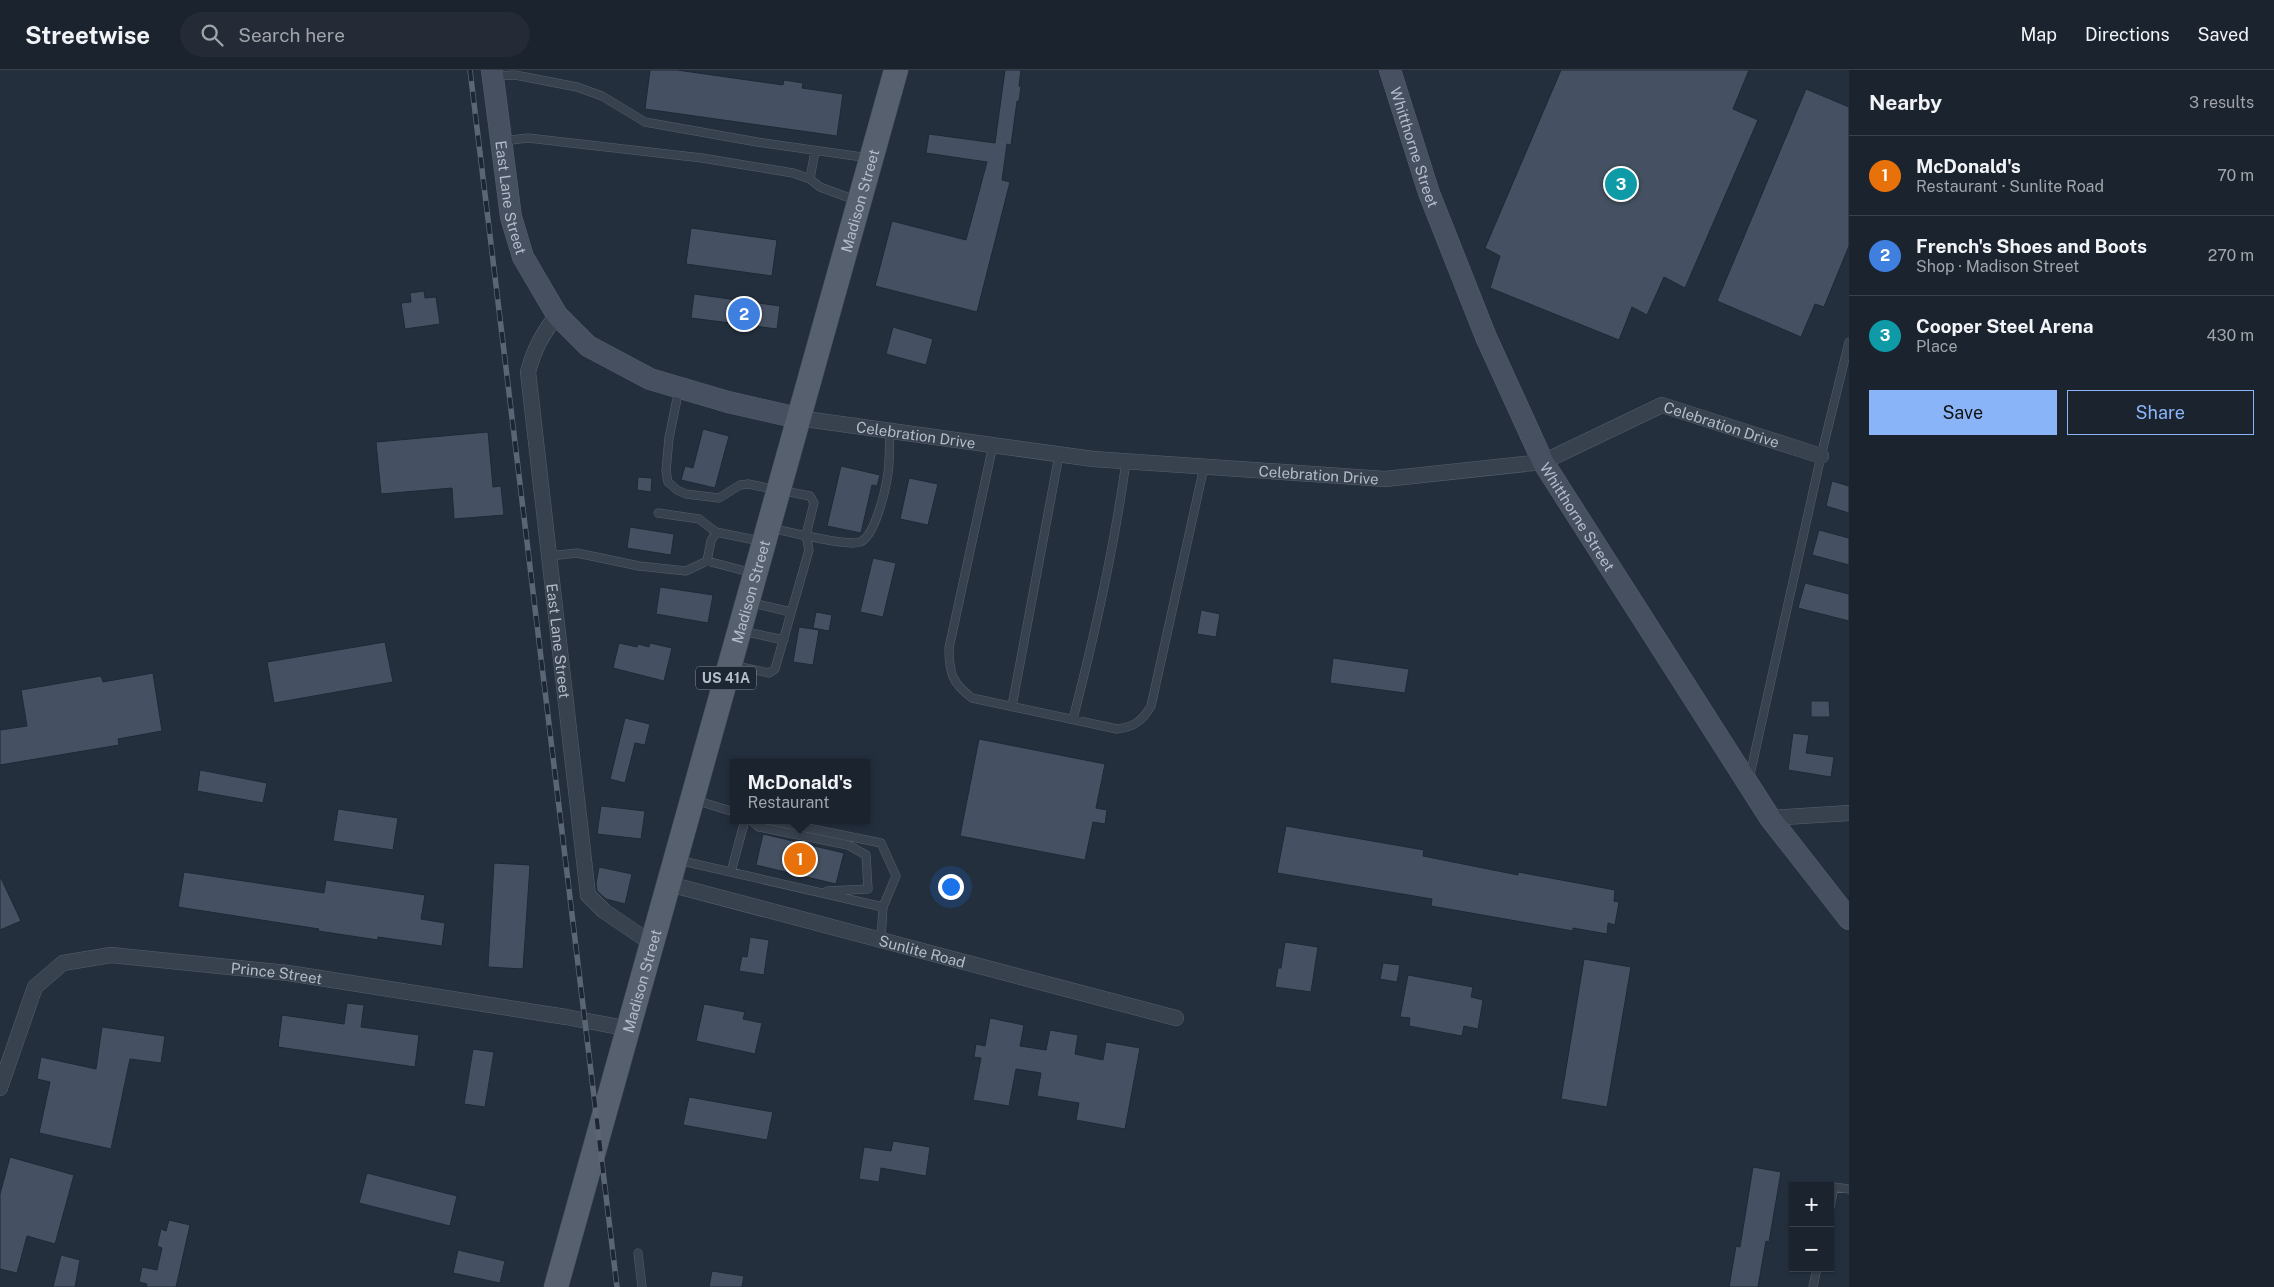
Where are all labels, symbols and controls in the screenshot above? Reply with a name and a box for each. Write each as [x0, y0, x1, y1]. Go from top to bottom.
search box [180, 12, 530, 57]
text: Streetwise [25, 21, 150, 49]
icon: search [198, 21, 226, 49]
text: Search here [238, 24, 345, 46]
text: Map [2020, 24, 2057, 45]
text: Directions [2085, 24, 2170, 45]
text: Saved [2198, 24, 2249, 45]
street label: Whitthorne Street [1387, 85, 1442, 210]
text: Nearby [1869, 90, 1942, 115]
text: 3 results [2189, 93, 2254, 112]
street label: East Lane Street [493, 139, 530, 257]
street label: Madison Street [837, 147, 882, 254]
text: McDonald's [1916, 155, 2021, 177]
pin: 3 [1605, 165, 1637, 203]
text: 1 [1882, 166, 1888, 185]
text: 70 m [2217, 166, 2254, 185]
text: Restaurant · Sunlite Road [1916, 177, 2104, 196]
text: French's Shoes and Boots [1916, 235, 2147, 257]
text: 2 [1880, 246, 1890, 265]
text: 270 m [2208, 246, 2254, 265]
text: Shop · Madison Street [1916, 257, 2079, 276]
pin: 2 [728, 295, 760, 333]
text: Cooper Steel Arena [1916, 315, 2094, 337]
text: 3 [1880, 326, 1890, 345]
text: 430 m [2206, 326, 2254, 345]
text: Place [1916, 337, 1958, 356]
button: Save [1869, 390, 2057, 435]
button: Share [2067, 390, 2254, 435]
street label: Celebration Drive [1662, 398, 1781, 451]
street label: Celebration Drive [855, 418, 977, 451]
street label: Whitthorne Street [1537, 459, 1619, 574]
street label: Celebration Drive [1258, 462, 1379, 487]
street label: Madison Street [728, 538, 773, 645]
street label: East Lane Street [544, 582, 574, 699]
road number: US 41A [696, 666, 756, 690]
popup [730, 759, 870, 824]
text: McDonald's [748, 771, 852, 793]
text: Restaurant [748, 793, 829, 812]
pin: 1 [784, 840, 816, 878]
your location [938, 874, 964, 900]
street label: Madison Street [619, 927, 664, 1034]
street label: Sunlite Road [877, 931, 967, 971]
street label: Prince Street [230, 959, 324, 987]
map controls [1789, 1182, 1834, 1272]
button: + [1789, 1182, 1834, 1227]
button: − [1789, 1227, 1834, 1272]

